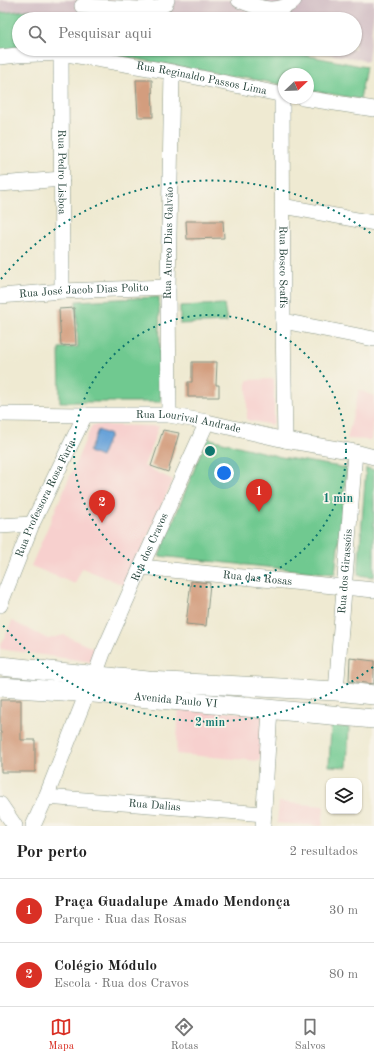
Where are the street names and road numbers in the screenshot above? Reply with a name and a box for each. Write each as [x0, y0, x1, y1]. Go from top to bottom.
street label: Rua Reginaldo Passos Lima [135, 60, 268, 97]
street label: Rua Pedro Lisboa [56, 130, 67, 215]
street label: Rua Aureo Dias Galvão [162, 187, 175, 299]
street label: Rua Bosco Scaffs [277, 226, 288, 309]
street label: Rua José Jacob Dias Polito [19, 282, 149, 300]
street label: Rua Lourival Andrade [136, 410, 242, 435]
street label: Rua Professora Rosa Faria [14, 437, 78, 559]
street label: Rua dos Cravos [130, 511, 170, 583]
street label: Rua dos Girassóis [337, 528, 354, 614]
street label: Rua das Rosas [222, 570, 293, 587]
street label: Avenida Paulo VI [133, 691, 218, 710]
street label: Rua Dalias [128, 798, 181, 813]

